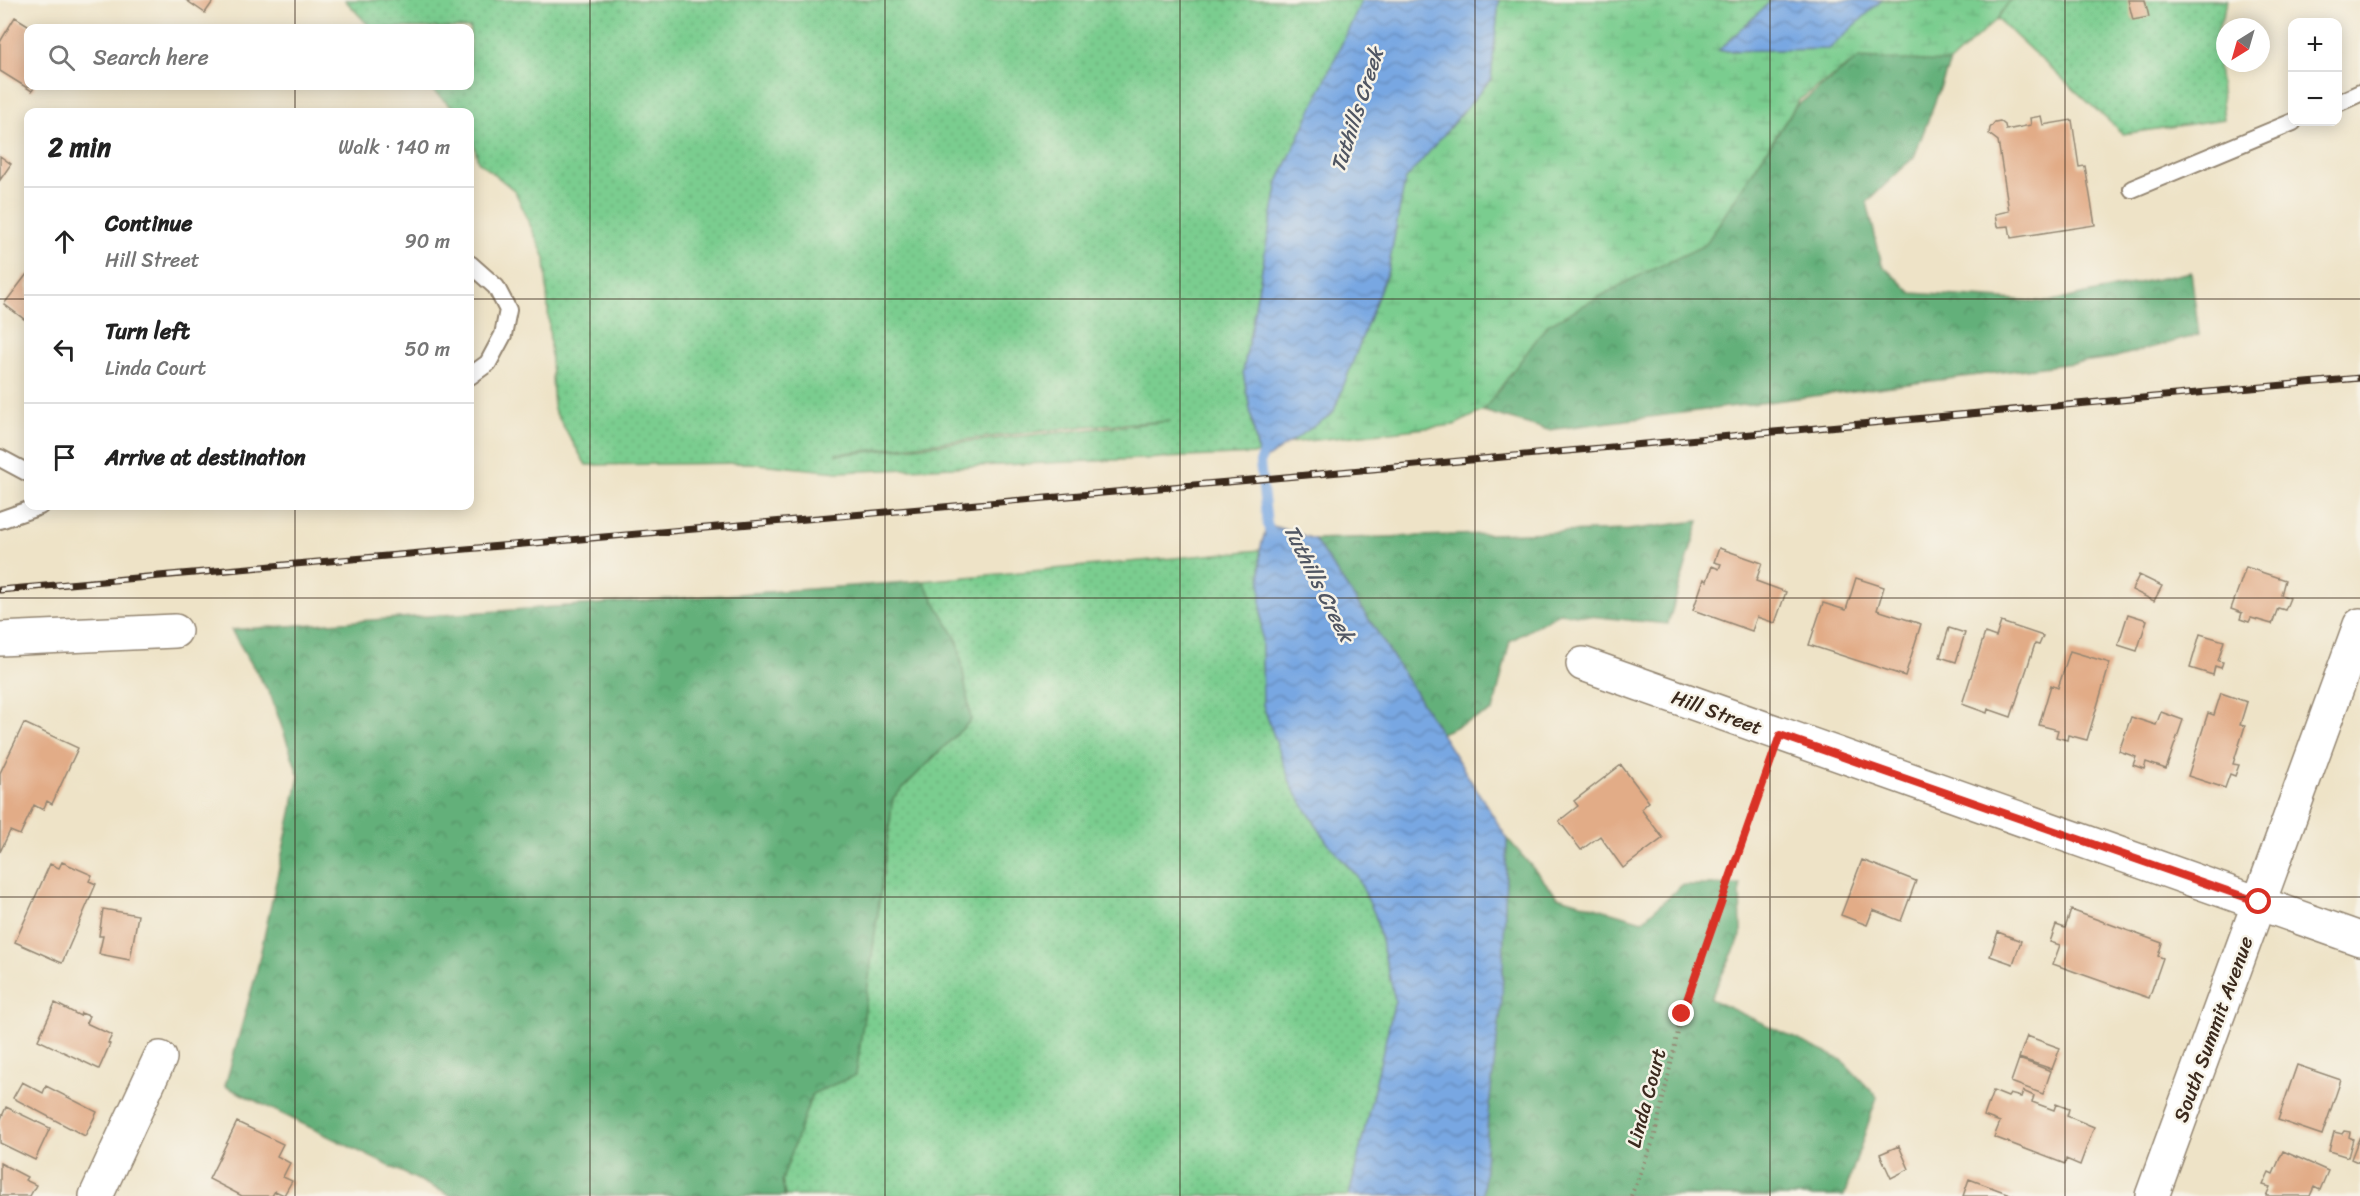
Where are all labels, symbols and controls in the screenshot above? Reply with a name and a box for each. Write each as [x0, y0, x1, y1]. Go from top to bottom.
north arrow [2216, 18, 2270, 72]
map controls [2288, 18, 2342, 126]
button: + [2288, 18, 2342, 72]
search box [24, 24, 474, 90]
text: Search here [93, 38, 209, 77]
water label: Tuthills Creek [1319, 40, 1396, 177]
icon: search [45, 41, 78, 74]
button: − [2288, 72, 2342, 126]
text: 2 min [48, 124, 111, 170]
text: Walk · 140 m [338, 130, 450, 165]
text: Continue [105, 204, 193, 243]
text: 90 m [405, 224, 450, 259]
icon: ahead [48, 225, 81, 258]
text: Hill Street [105, 243, 199, 278]
text: Turn left [105, 312, 190, 351]
text: 50 m [405, 332, 450, 367]
icon: left [48, 333, 81, 366]
text: Linda Court [105, 351, 206, 386]
text: Arrive at destination [105, 438, 306, 477]
icon: arrive [48, 441, 81, 474]
water label: Tuthills Creek [1273, 517, 1366, 651]
street label: Hill Street [1666, 680, 1767, 745]
route start [2245, 888, 2271, 914]
street label: South Summit Avenue [2164, 931, 2263, 1127]
route end [1668, 1000, 1694, 1026]
street label: Linda Court [1616, 1044, 1677, 1152]

